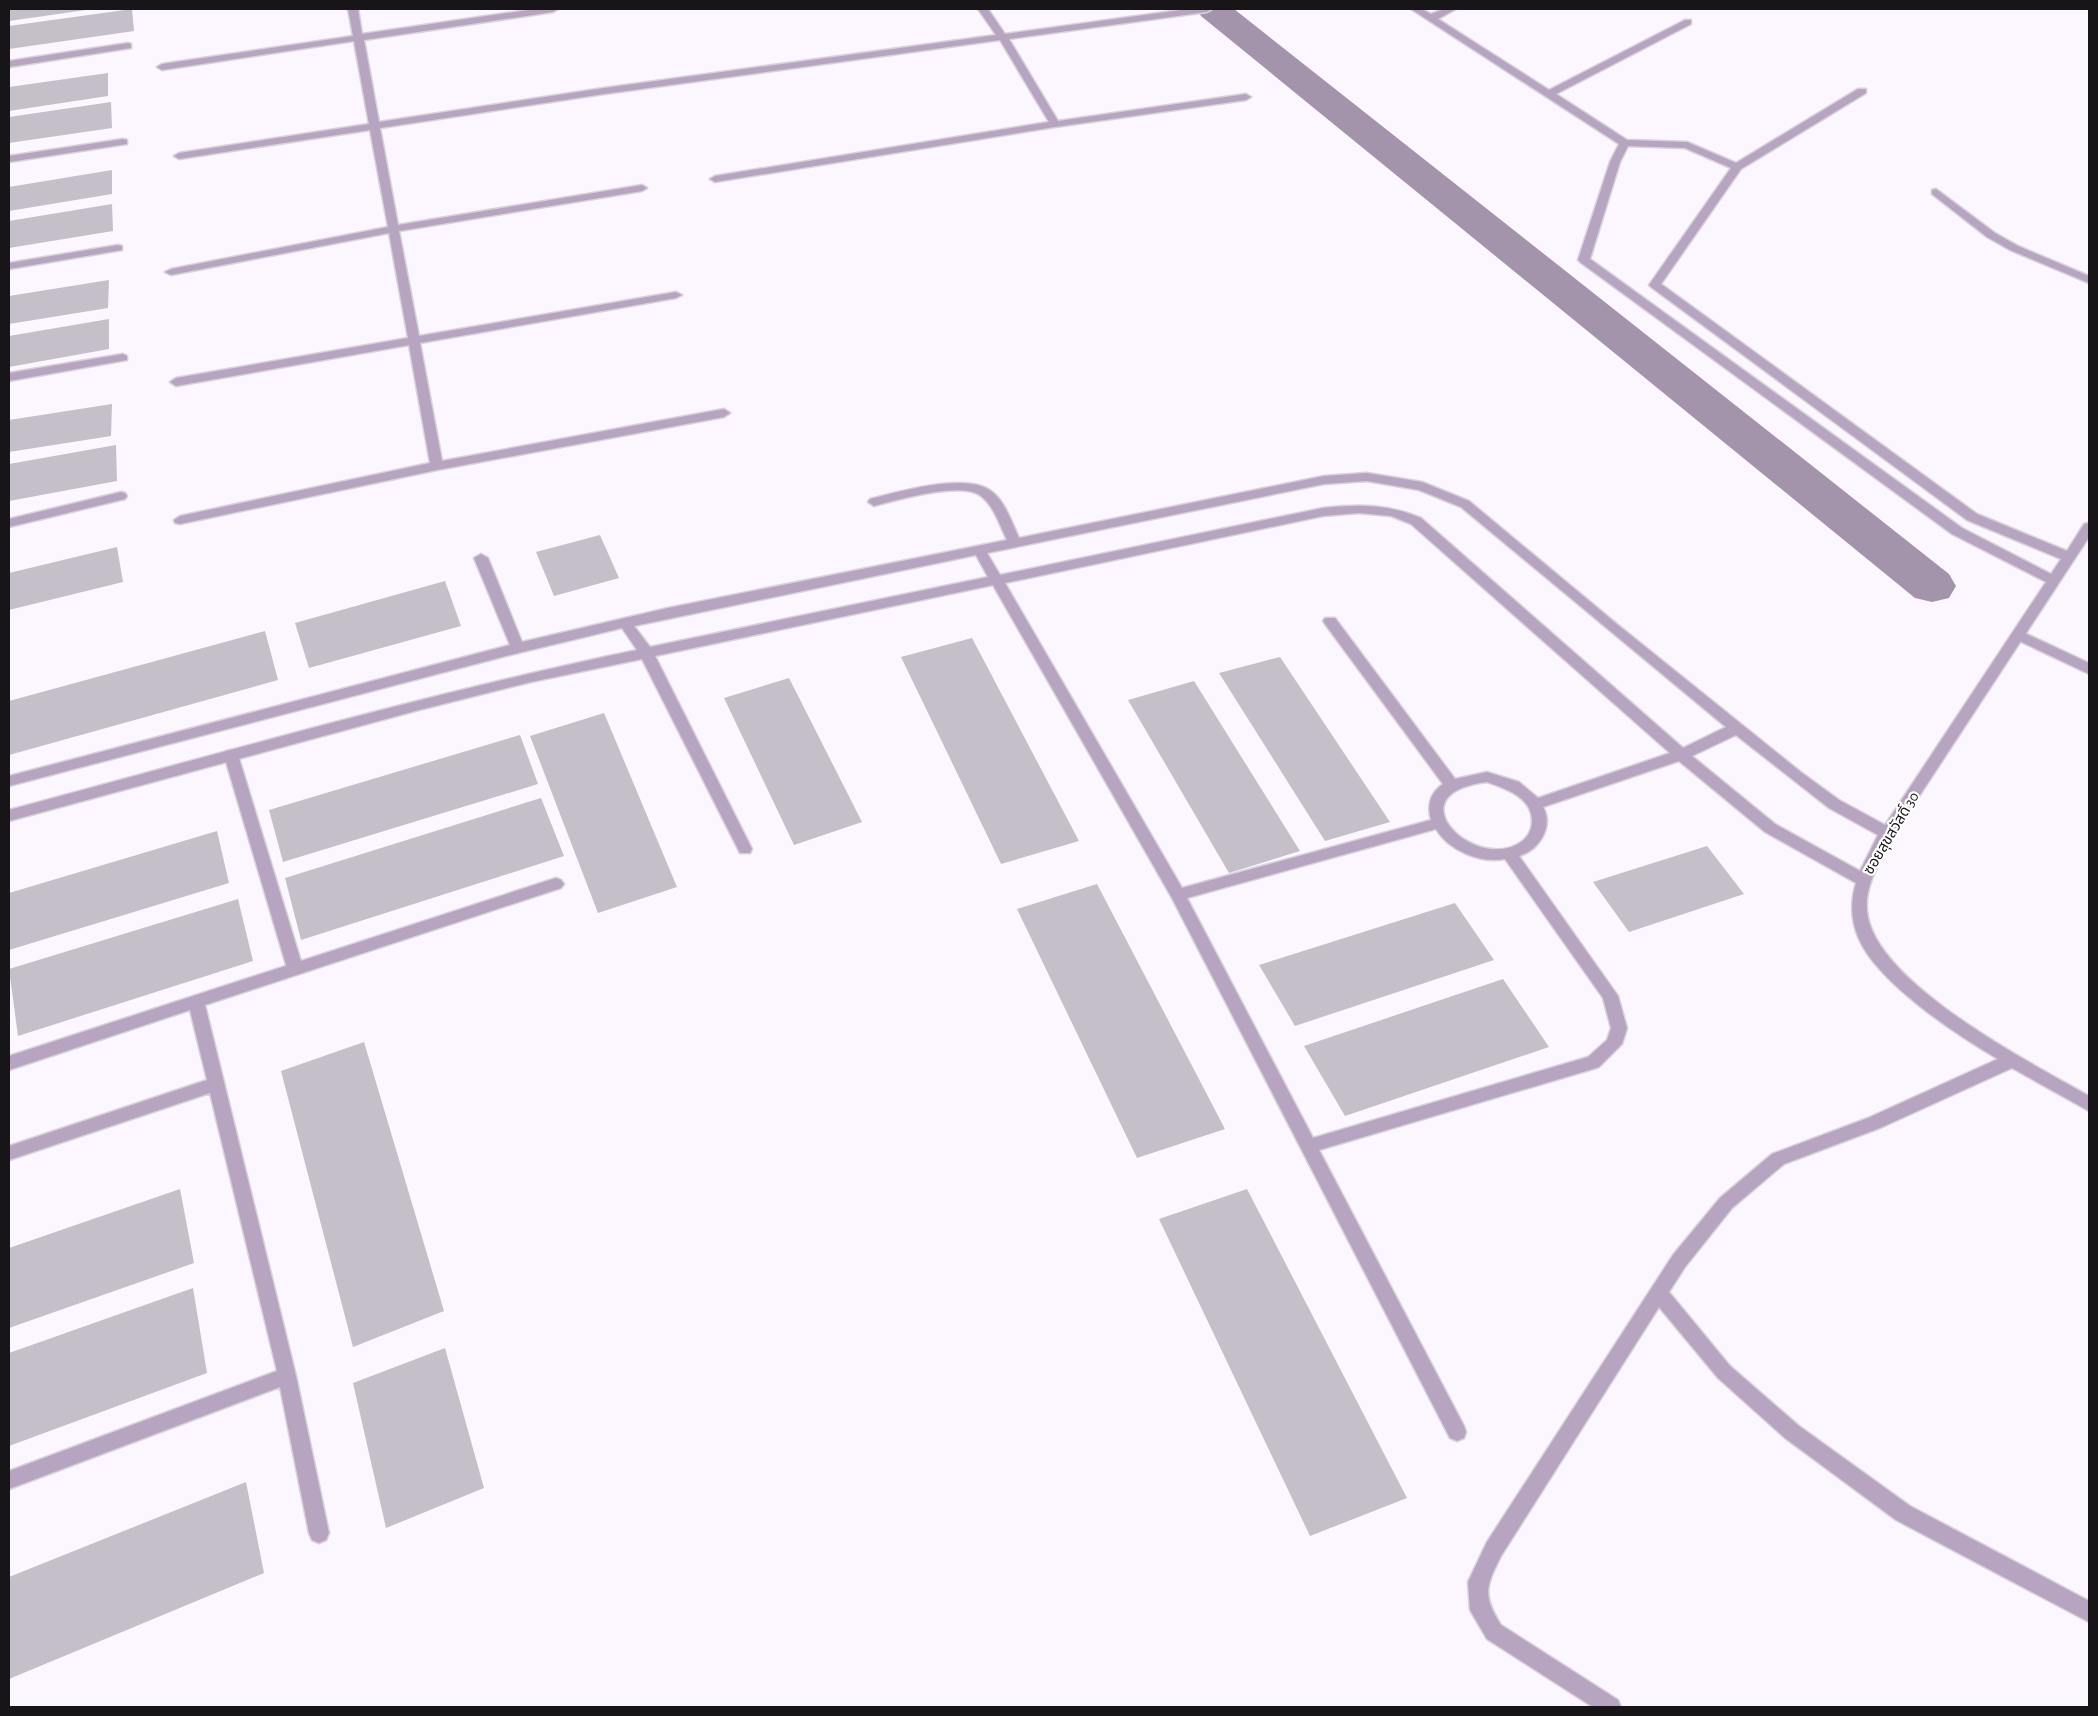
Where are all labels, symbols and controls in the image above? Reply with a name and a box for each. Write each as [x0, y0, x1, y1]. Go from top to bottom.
street label: ซอยสุขสวัสดิ์ 30 [1859, 788, 1923, 878]

